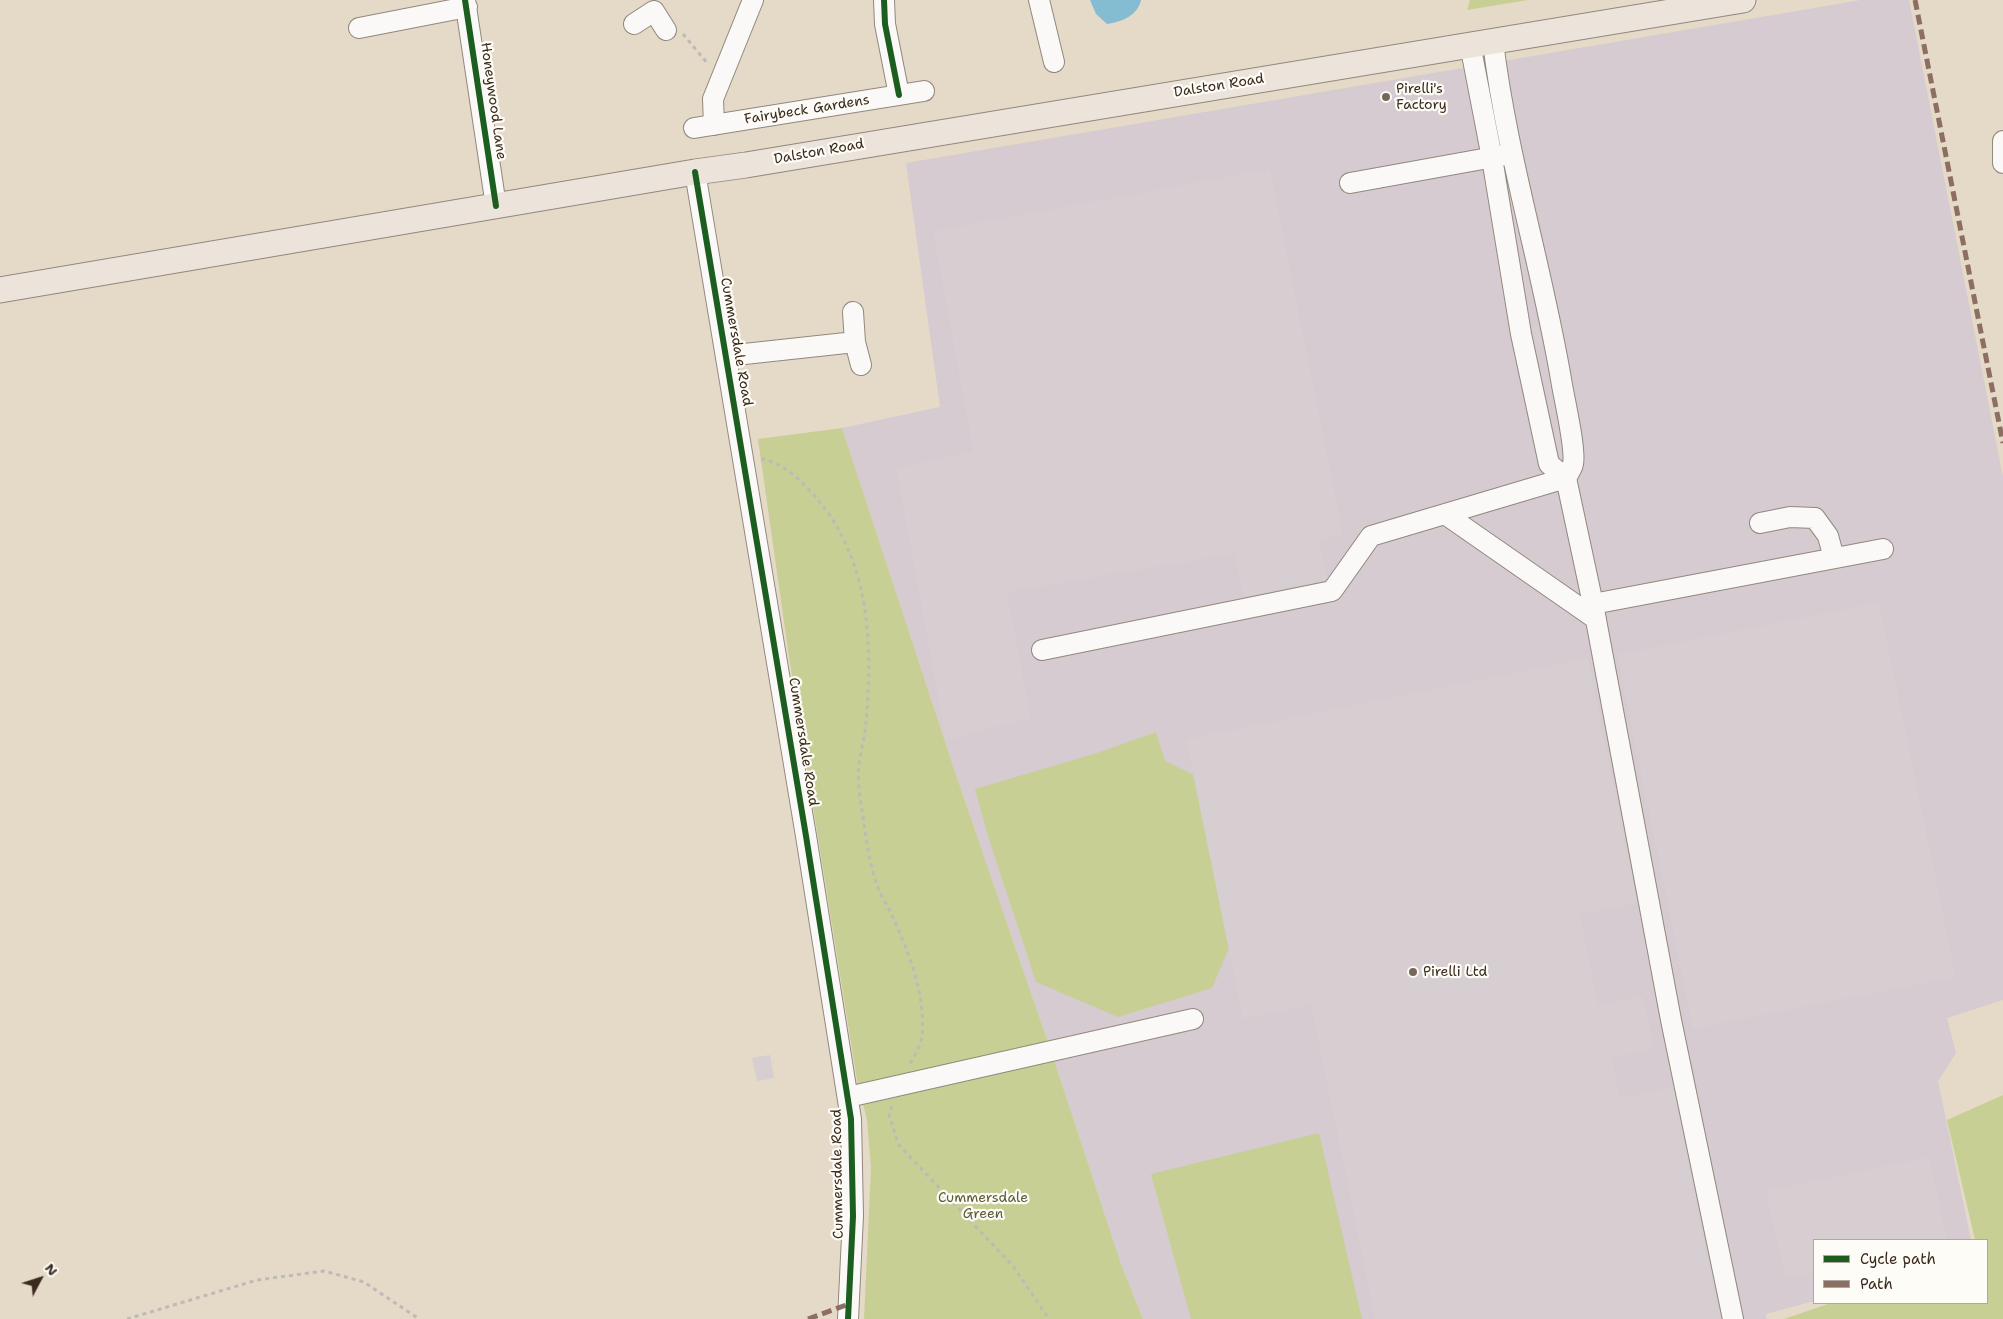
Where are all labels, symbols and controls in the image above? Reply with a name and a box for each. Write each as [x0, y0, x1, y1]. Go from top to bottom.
street label: Honeywood Lane [476, 41, 510, 161]
street label: Dalston Road [1173, 71, 1265, 101]
place label: Pirelli's Factory [1396, 81, 1447, 114]
marker: Pirelli's Factory [1380, 91, 1392, 103]
street label: Fairybeck Gardens [743, 92, 871, 128]
street label: Dalston Road [773, 136, 865, 168]
street label: Cummersdale Road [716, 276, 756, 408]
street label: Cummersdale Road [785, 676, 821, 808]
place label: Pirelli Ltd [1423, 964, 1487, 980]
marker: Pirelli Ltd [1407, 966, 1419, 978]
street label: Cummersdale Road [828, 1109, 848, 1239]
park label: Cummersdale Green [938, 1190, 1028, 1222]
legend [1813, 1239, 1988, 1304]
text: Cycle path [1860, 1249, 1936, 1269]
north arrow [15, 1254, 65, 1304]
text: N [41, 1259, 62, 1279]
text: Path [1860, 1274, 1893, 1294]

